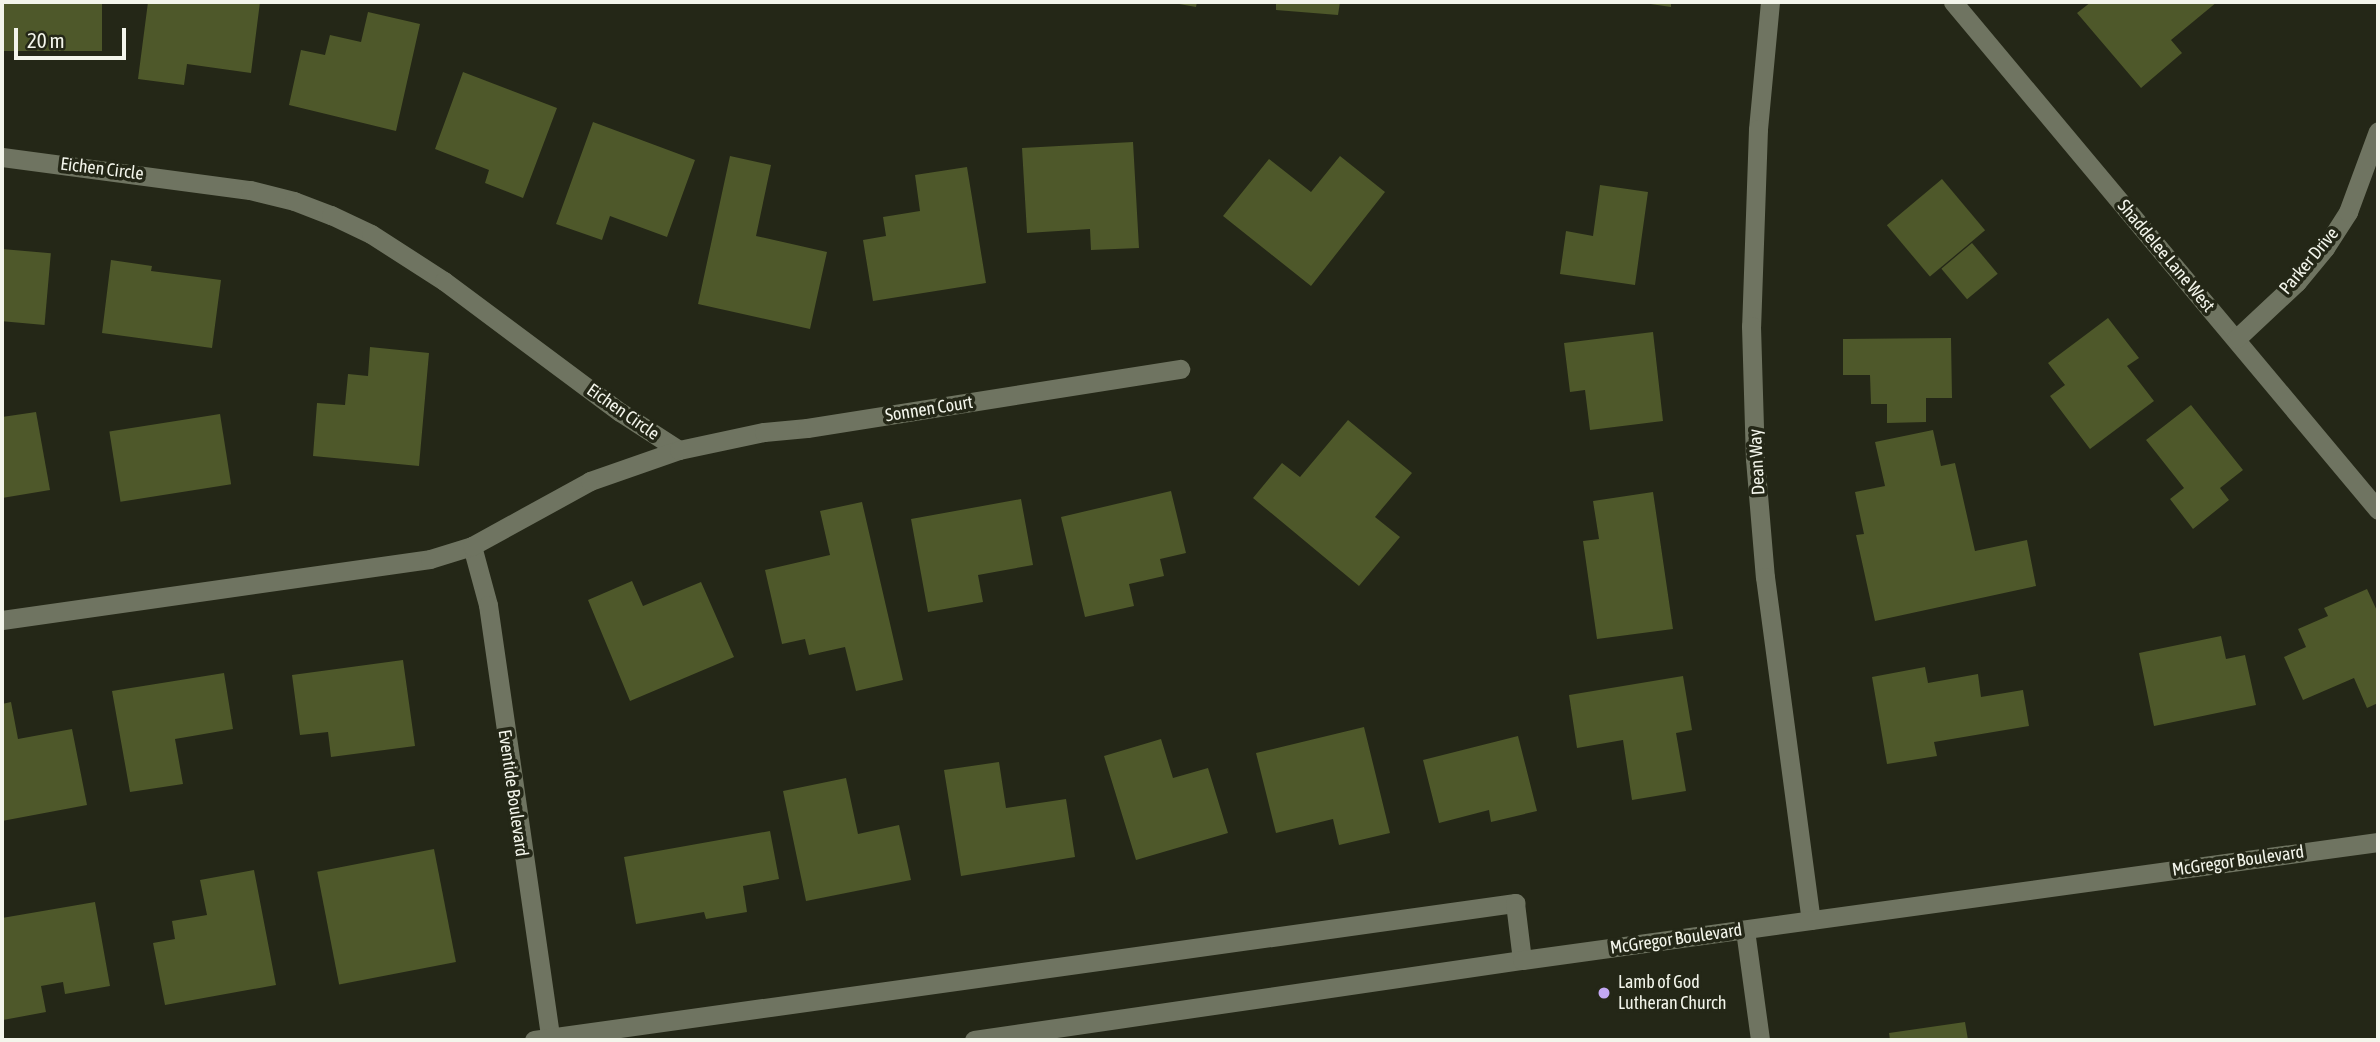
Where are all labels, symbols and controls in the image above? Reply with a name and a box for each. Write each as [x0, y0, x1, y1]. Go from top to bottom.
scale bar [18, 14, 130, 58]
text: 20 m [27, 28, 65, 52]
street label: Eichen Circle [59, 153, 145, 185]
street label: Shaddelee Lane West [2113, 195, 2219, 317]
street label: Parker Drive [2275, 223, 2343, 299]
street label: Eichen Circle [583, 379, 663, 445]
street label: Sonnen Court [884, 391, 974, 427]
street label: Dean Way [1744, 428, 1770, 496]
street label: Eventide Boulevard [493, 728, 533, 858]
street label: McGregor Boulevard [2171, 841, 2305, 881]
street label: McGregor Boulevard [1609, 919, 1743, 959]
place label: Lamb of God Lutheran Church [1618, 972, 1726, 1014]
marker: Lamb of God Lutheran Church [1596, 985, 1612, 1001]

